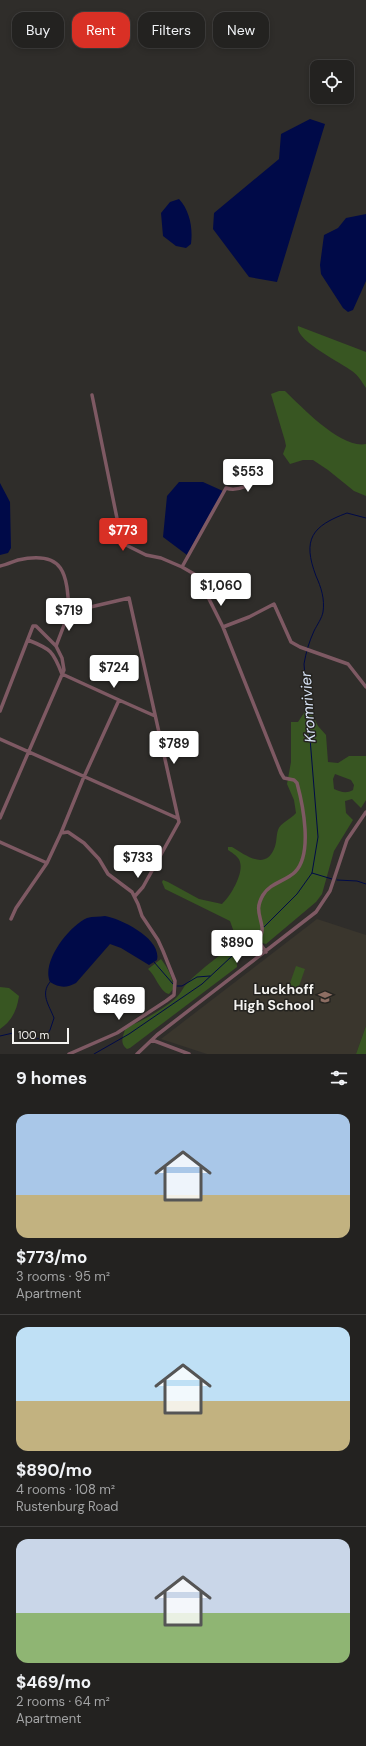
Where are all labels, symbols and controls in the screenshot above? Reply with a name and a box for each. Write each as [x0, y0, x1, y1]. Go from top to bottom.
chip: Buy [12, 12, 64, 48]
chip: Rent [72, 12, 130, 48]
chip: Filters [138, 12, 205, 48]
chip: New [213, 12, 269, 48]
map controls [310, 60, 354, 104]
button: locate [310, 60, 354, 104]
pin: $553 [224, 459, 272, 493]
text: $553 [232, 463, 264, 480]
pin: $773 [99, 518, 147, 552]
text: $773 [108, 522, 138, 539]
pin: $1,060 [188, 573, 254, 607]
text: $1,060 [200, 577, 242, 594]
pin: $719 [45, 598, 93, 632]
text: $719 [55, 602, 83, 619]
pin: $724 [90, 655, 138, 689]
text: $724 [99, 659, 129, 676]
water label: Kromrivier [296, 670, 320, 743]
pin: $789 [150, 731, 198, 765]
text: $789 [159, 735, 189, 752]
pin: $733 [114, 845, 162, 879]
text: $733 [123, 849, 153, 866]
pin: $890 [213, 930, 261, 964]
text: $890 [220, 934, 254, 951]
place label: Luckhoff High School [233, 980, 314, 1014]
pin: $469 [95, 987, 143, 1021]
school or university icon: Luckhoff High School [317, 989, 333, 1005]
text: $469 [103, 991, 135, 1008]
scale bar [12, 1026, 69, 1045]
text: 100 m [18, 1028, 49, 1042]
text: 9 homes [16, 1067, 87, 1089]
icon: filters [328, 1067, 350, 1089]
icon: home [147, 1140, 219, 1212]
text: $773/mo [16, 1246, 87, 1268]
text: 3 rooms · 95 m² [16, 1268, 110, 1285]
text: Apartment [16, 1285, 81, 1302]
icon: home [147, 1353, 219, 1425]
text: $890/mo [16, 1459, 92, 1481]
text: 4 rooms · 108 m² [16, 1481, 115, 1498]
text: Rustenburg Road [16, 1498, 118, 1515]
icon: home [147, 1565, 219, 1637]
text: $469/mo [16, 1671, 91, 1693]
text: 2 rooms · 64 m² [16, 1693, 110, 1710]
text: Apartment [16, 1710, 81, 1727]

